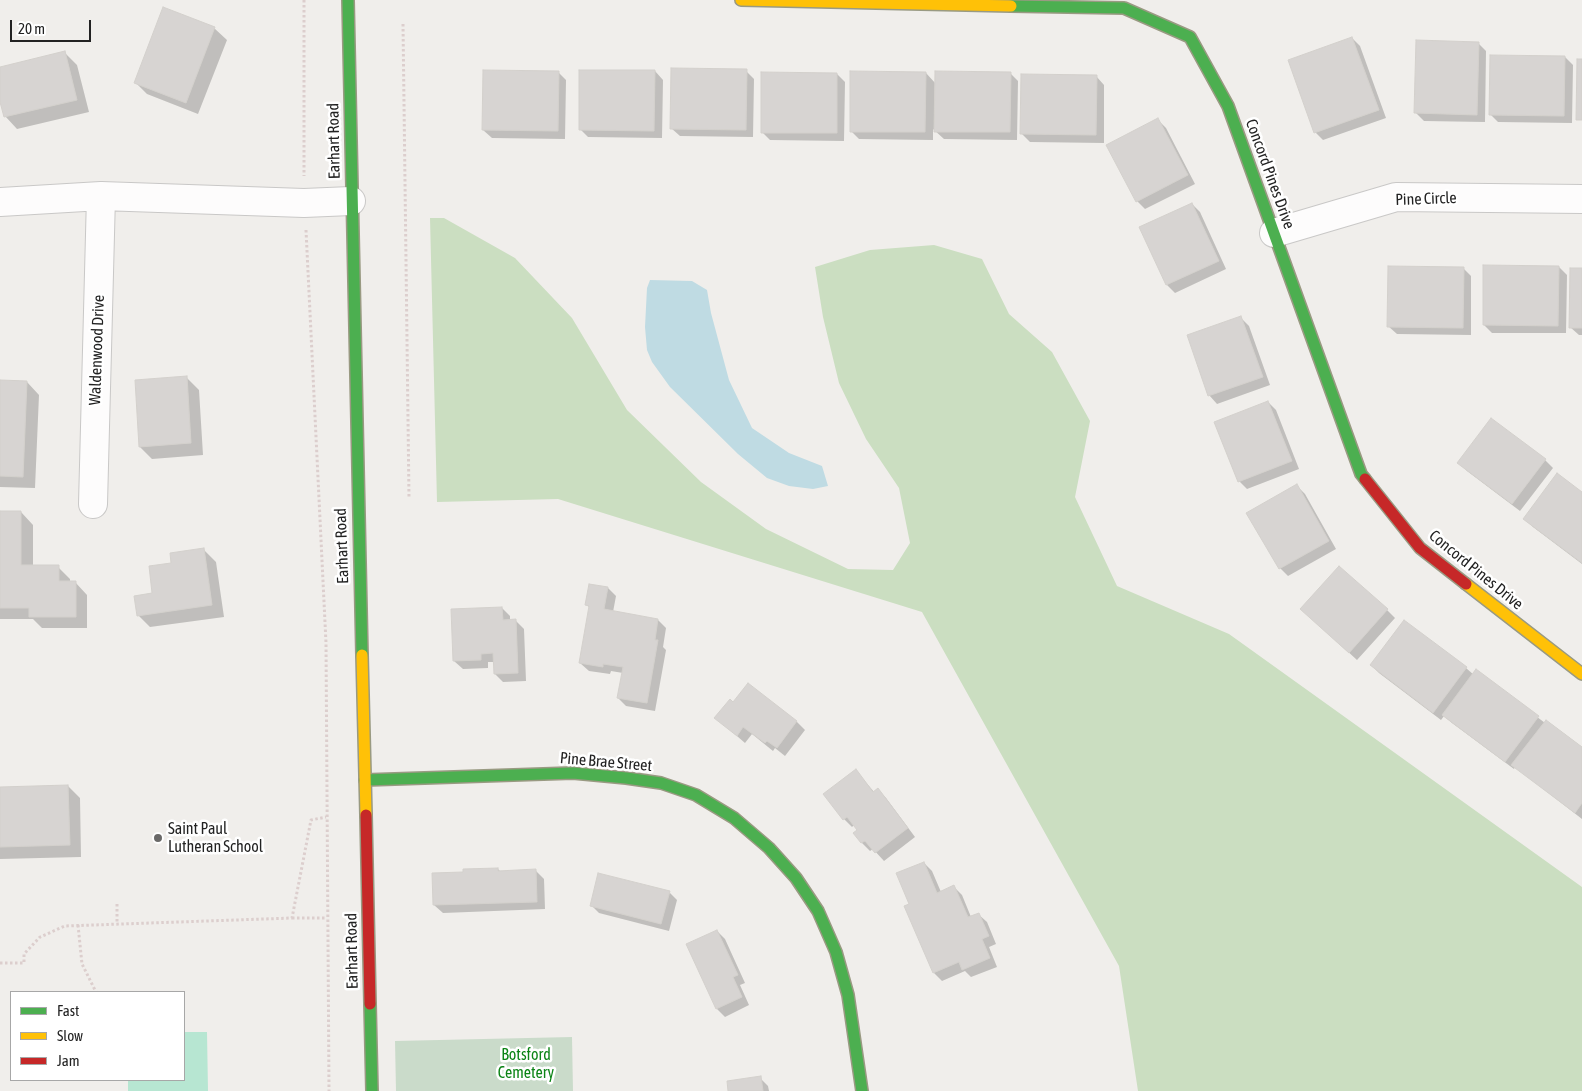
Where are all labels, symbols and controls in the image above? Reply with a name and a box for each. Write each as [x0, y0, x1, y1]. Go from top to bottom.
scale bar [12, 10, 94, 42]
text: 20 m [18, 20, 45, 37]
street label: Earhart Road [324, 103, 344, 179]
street label: Concord Pines Drive [1241, 116, 1299, 232]
street label: Pine Circle [1395, 188, 1457, 210]
street label: Waldenwood Drive [85, 294, 109, 406]
street label: Earhart Road [331, 508, 353, 584]
street label: Concord Pines Drive [1425, 526, 1527, 614]
street label: Pine Brae Street [559, 748, 653, 776]
place label: Saint Paul Lutheran School [168, 819, 263, 857]
marker: Saint Paul Lutheran School [152, 832, 164, 844]
street label: Earhart Road [342, 913, 362, 989]
legend [10, 991, 185, 1081]
text: Fast [57, 1002, 79, 1019]
text: Slow [57, 1027, 83, 1044]
park label: Botsford Cemetery [498, 1045, 554, 1083]
text: Jam [57, 1052, 80, 1069]

